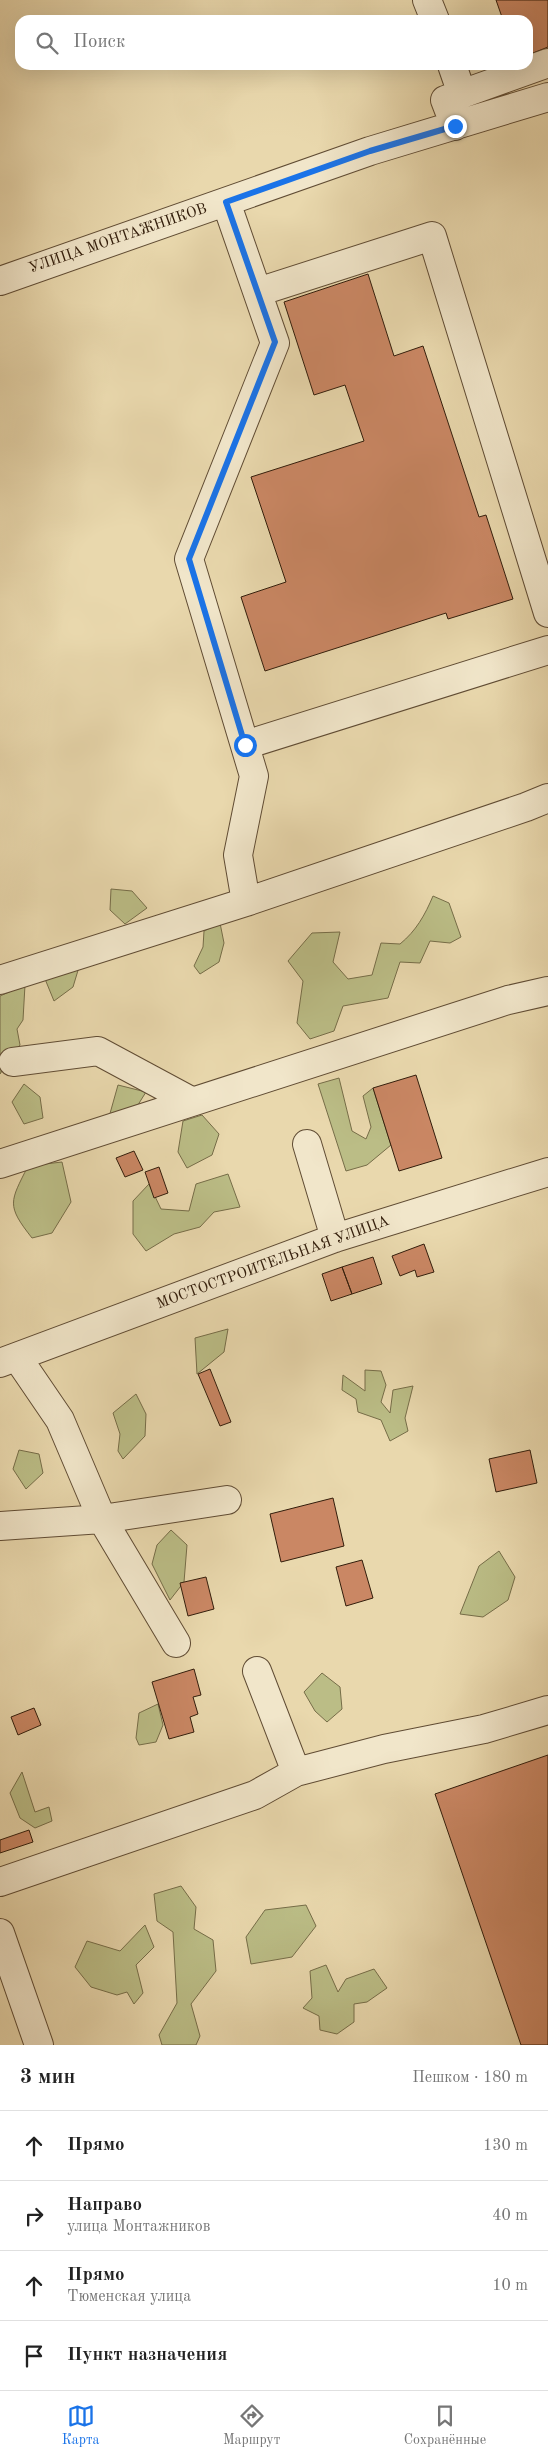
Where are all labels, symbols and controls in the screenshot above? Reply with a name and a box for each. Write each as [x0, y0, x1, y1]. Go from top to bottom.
search box [15, 15, 533, 70]
icon: search [33, 29, 61, 57]
text: Поиск [73, 33, 125, 52]
route end [444, 115, 467, 138]
street label: УЛИЦА МОНТАЖНИКОВ [27, 201, 209, 277]
route start [234, 734, 257, 757]
street label: МОСТОСТРОИТЕЛЬНАЯ УЛИЦА [155, 1214, 392, 1312]
text: 3 мин [20, 2067, 75, 2088]
text: Пешком · 180 m [412, 2070, 528, 2086]
icon: ahead [20, 2132, 48, 2160]
text: Прямо [67, 2136, 125, 2155]
text: 130 m [483, 2138, 528, 2154]
text: Направо [67, 2196, 142, 2215]
icon: right [20, 2202, 48, 2230]
text: 40 m [492, 2208, 528, 2224]
text: улица Монтажников [67, 2219, 211, 2235]
text: Прямо [67, 2266, 125, 2285]
icon: ahead [20, 2272, 48, 2300]
text: 10 m [492, 2278, 528, 2294]
text: Тюменская улица [67, 2289, 191, 2305]
icon: arrive [20, 2342, 48, 2370]
text: Пункт назначения [67, 2346, 227, 2365]
tab: Карта [62, 2402, 100, 2449]
tab: Маршрут [223, 2402, 280, 2449]
tab: Сохранённые [404, 2402, 486, 2449]

